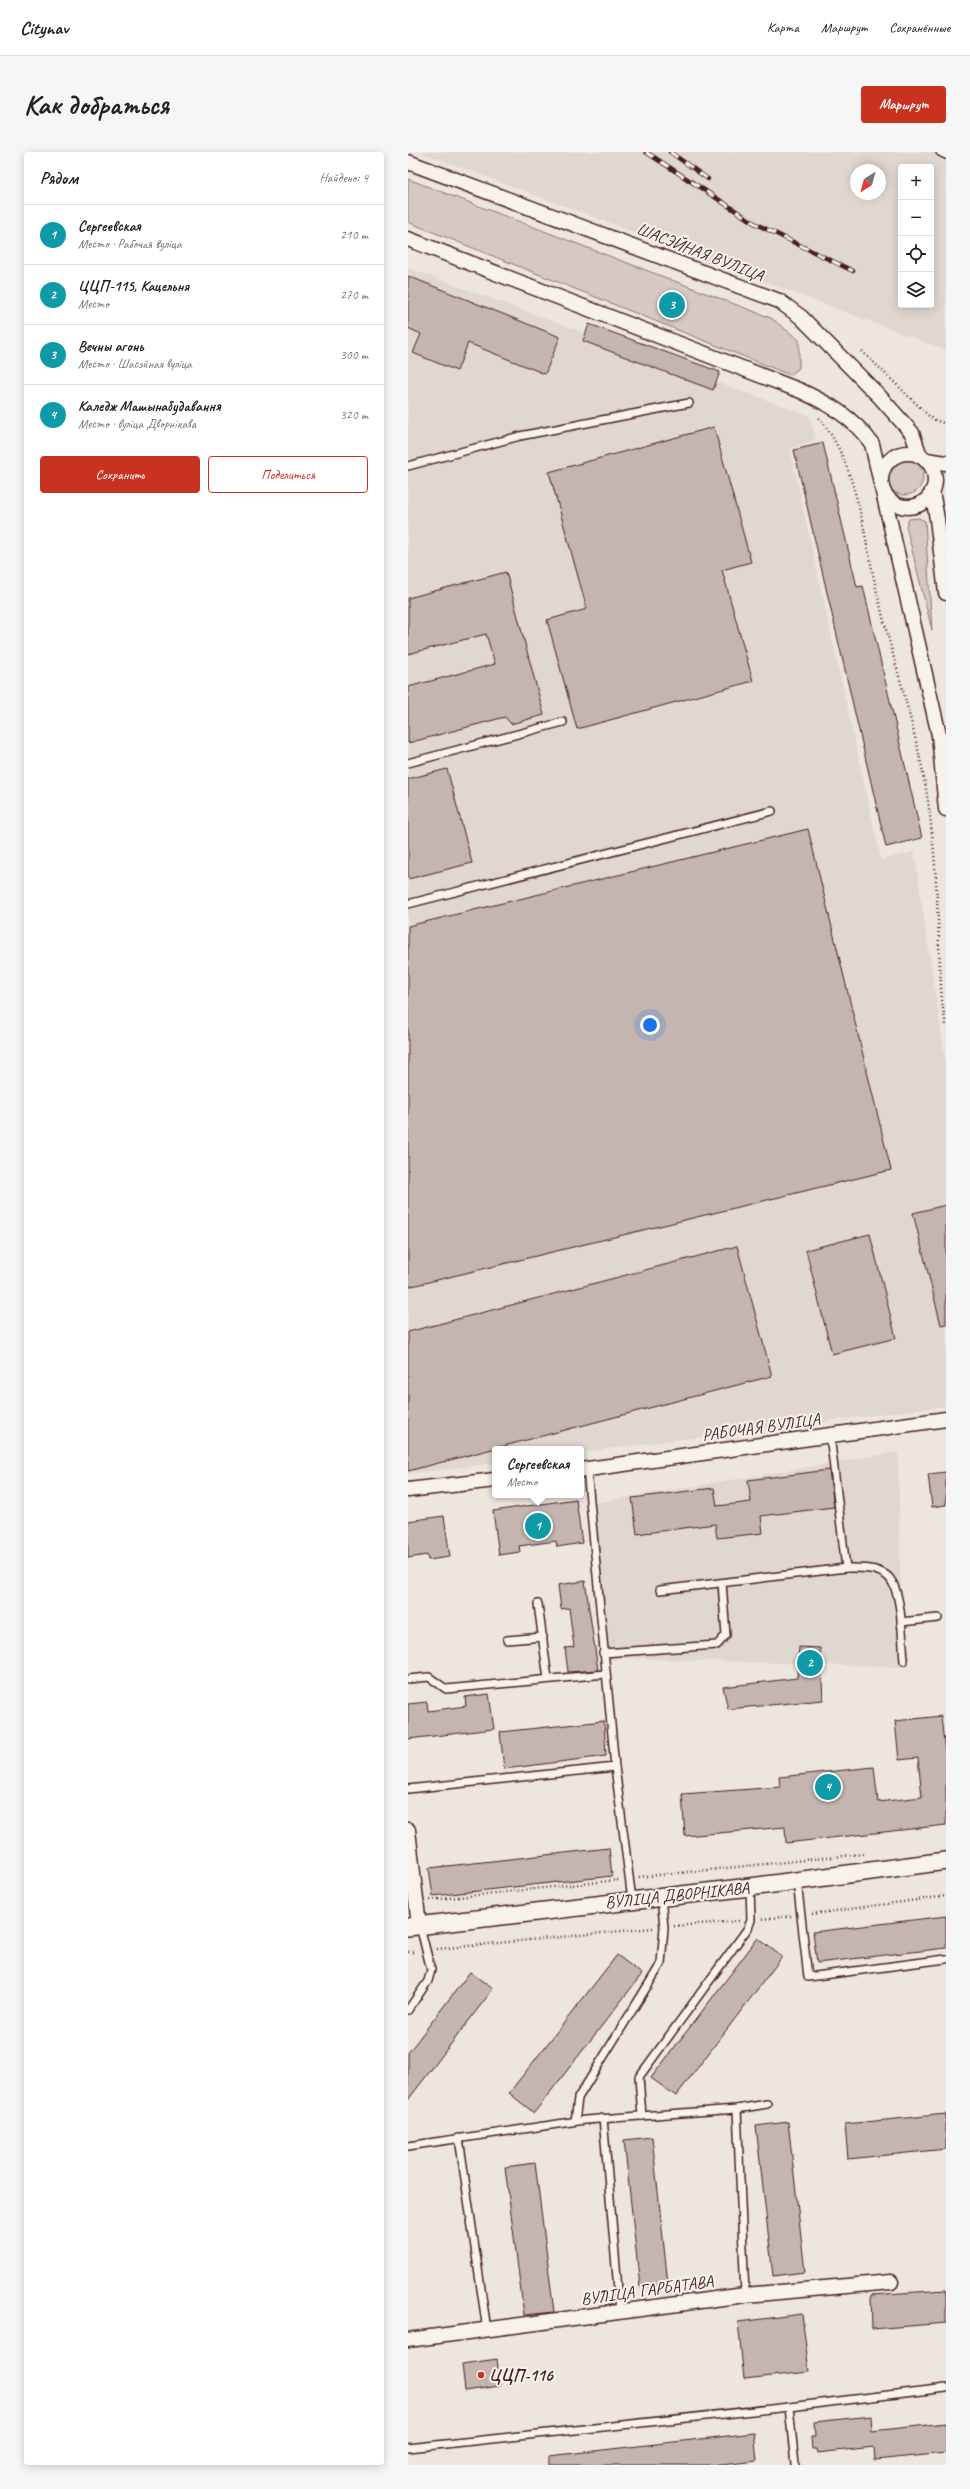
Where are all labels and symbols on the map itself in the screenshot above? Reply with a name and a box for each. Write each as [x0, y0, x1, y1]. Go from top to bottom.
north arrow [850, 164, 886, 200]
street label: ШАСЭЙНАЯ ВУЛІЦА [634, 218, 768, 286]
pin: 3 [659, 290, 685, 320]
your location [640, 1015, 660, 1035]
street label: РАБОЧАЯ ВУЛІЦА [701, 1408, 823, 1446]
pin: 1 [525, 1511, 551, 1541]
pin: 2 [797, 1648, 823, 1678]
pin: 4 [815, 1772, 841, 1802]
street label: ВУЛІЦА ДВОРНІКАВА [604, 1877, 751, 1913]
street label: ВУЛІЦА ГАРБАТАВА [580, 2270, 715, 2310]
place label: ЦЦП-116 [489, 2365, 554, 2386]
marker: ЦЦП-116 [476, 2370, 486, 2380]

